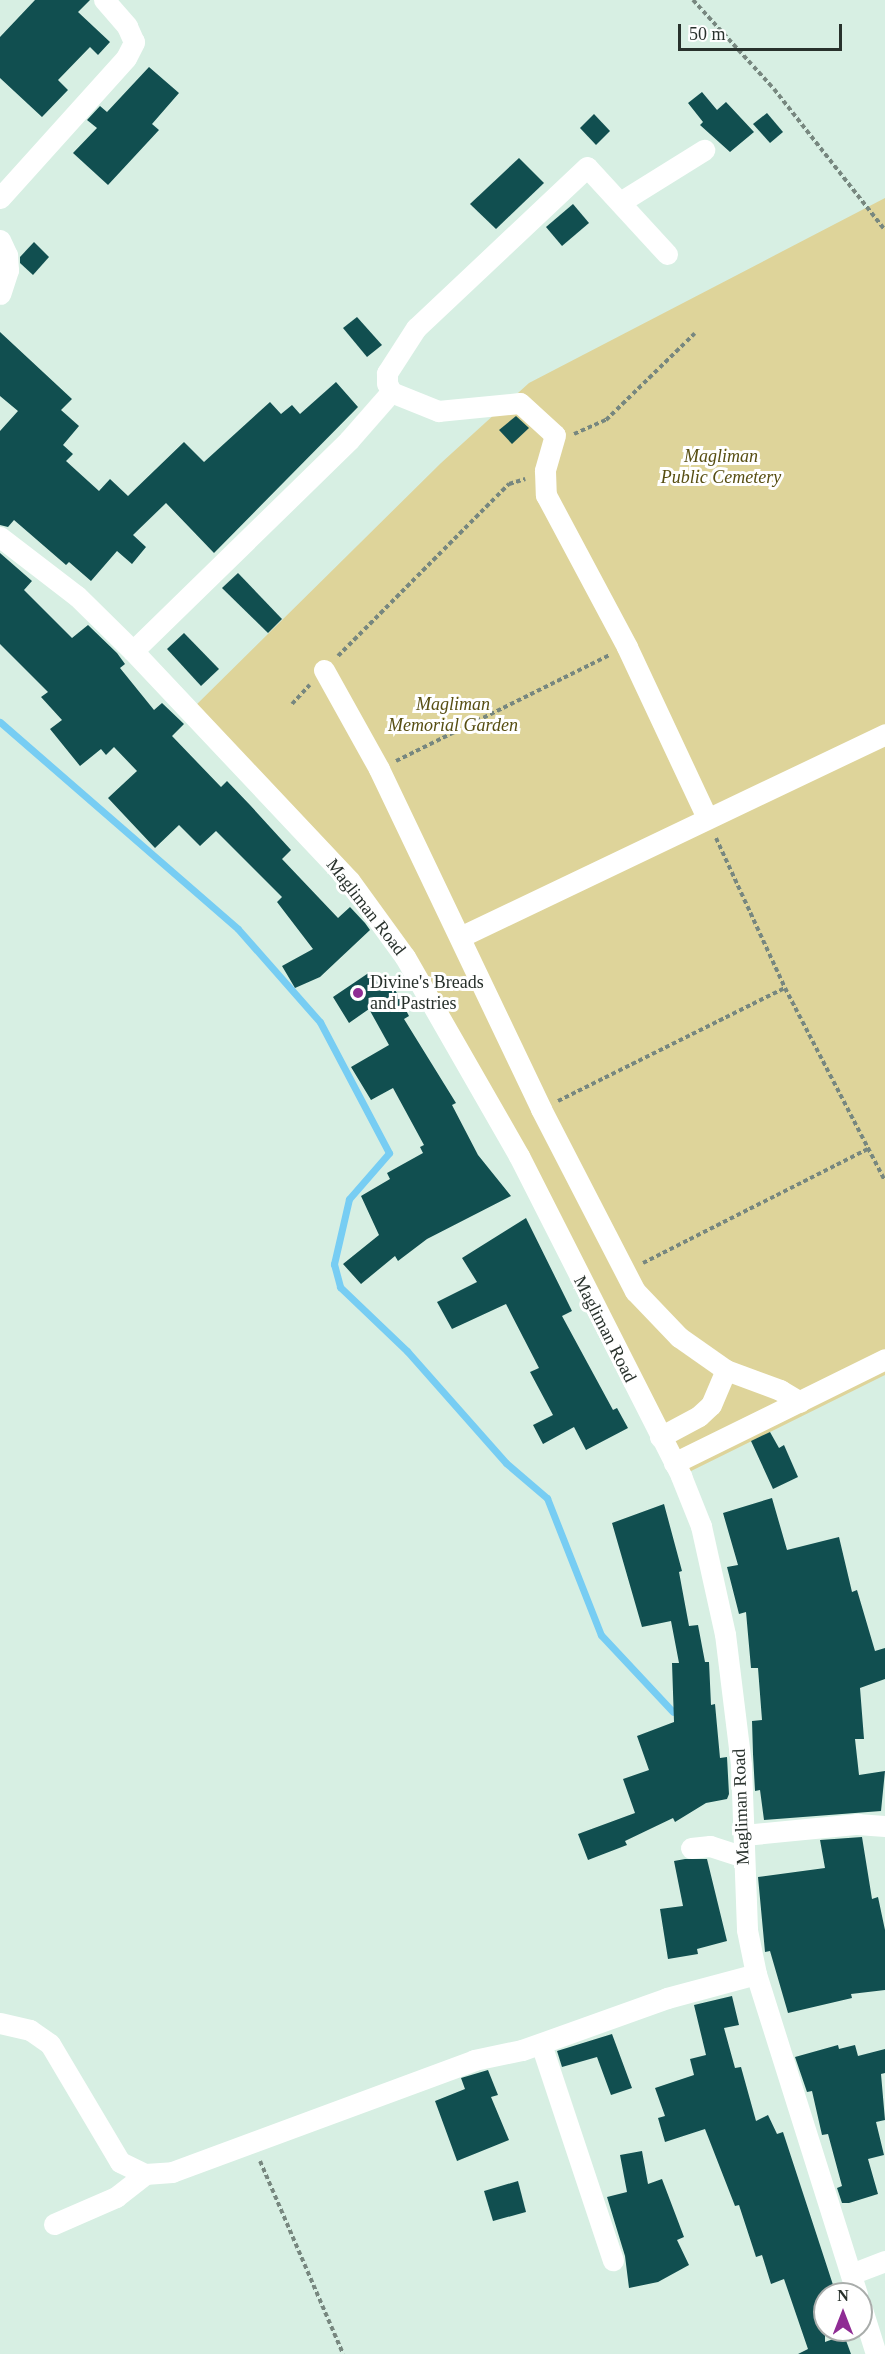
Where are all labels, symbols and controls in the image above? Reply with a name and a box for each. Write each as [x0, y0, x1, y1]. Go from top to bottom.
scale bar [681, 12, 844, 50]
text: 50 m [689, 24, 726, 44]
park label: Magliman Public Cemetery [661, 446, 781, 488]
park label: Magliman Memorial Garden [388, 694, 518, 736]
street label: Magliman Road [322, 854, 410, 960]
place label: Divine's Breads and Pastries [370, 972, 484, 1014]
marker: Divine's Breads and Pastries [351, 986, 365, 1000]
street label: Magliman Road [569, 1272, 641, 1386]
street label: Magliman Road [728, 1748, 754, 1866]
north arrow [813, 2282, 873, 2342]
text: N [837, 2287, 849, 2304]

